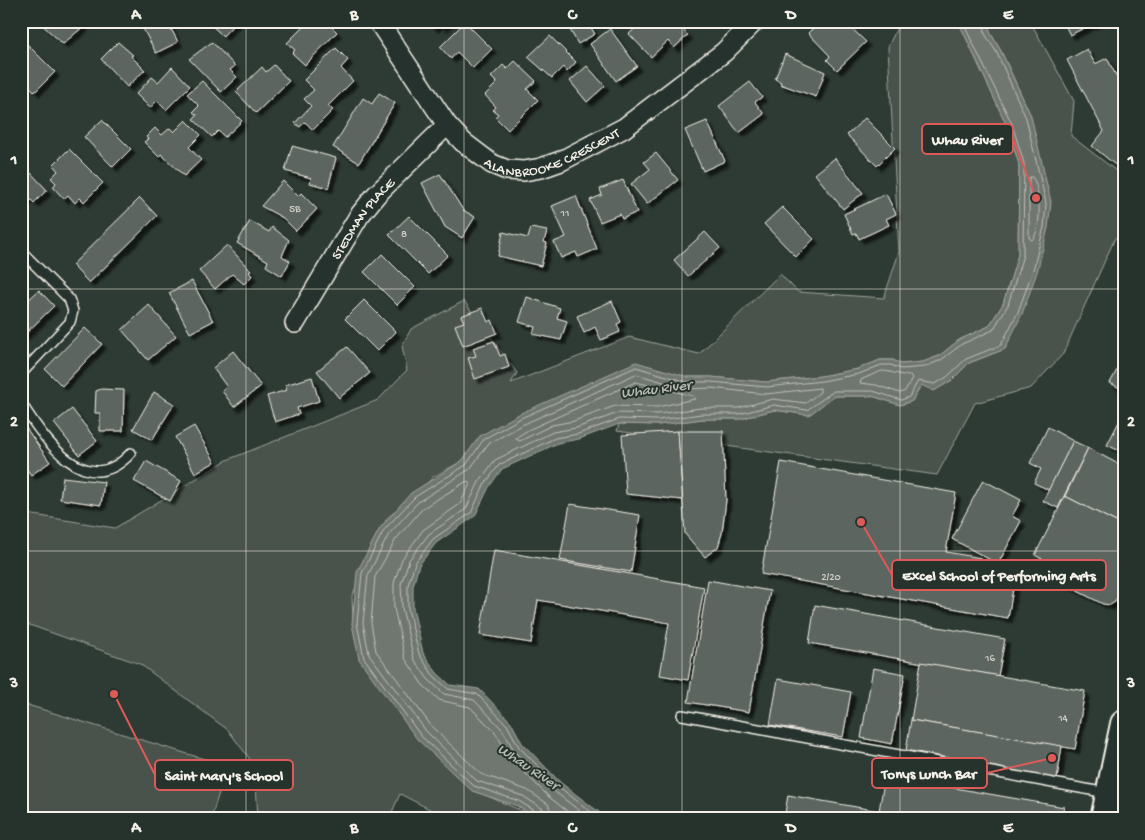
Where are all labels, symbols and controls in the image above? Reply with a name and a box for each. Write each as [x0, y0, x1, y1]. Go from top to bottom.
text: A [130, 7, 142, 26]
text: B [349, 7, 359, 26]
text: C [567, 7, 578, 26]
text: D [784, 7, 797, 26]
text: E [1003, 7, 1014, 26]
callout: Whau River [922, 124, 1013, 154]
street label: ALANBROOKE CRESCENT [480, 126, 624, 182]
text: Whau River [931, 132, 1004, 150]
text: 1 [10, 152, 17, 171]
text: 1 [1127, 152, 1134, 171]
street label: STEDMAN PLACE [329, 174, 400, 263]
house number: 5B [289, 204, 301, 216]
house number: 11 [560, 208, 569, 220]
house number: 8 [401, 229, 407, 241]
water label: Whau River [620, 376, 695, 403]
text: 2 [10, 414, 18, 433]
text: 2 [1127, 414, 1135, 433]
callout: Excel School of Performing Arts [892, 560, 1106, 590]
text: Excel School of Performing Arts [902, 568, 1097, 586]
house number: 2/20 [821, 572, 841, 584]
house number: 16 [984, 653, 995, 665]
text: 3 [9, 675, 18, 694]
text: 3 [1126, 675, 1135, 694]
house number: 14 [1057, 713, 1069, 725]
water label: Whau River [494, 740, 564, 796]
callout: Tonys Lunch Bar [872, 758, 987, 788]
callout: Saint Mary's School [155, 760, 293, 790]
text: Tonys Lunch Bar [881, 766, 978, 784]
text: Saint Mary's School [165, 768, 284, 786]
text: A [130, 820, 142, 839]
text: B [349, 820, 359, 839]
text: C [567, 820, 578, 839]
text: D [784, 820, 797, 839]
text: E [1003, 820, 1014, 839]

